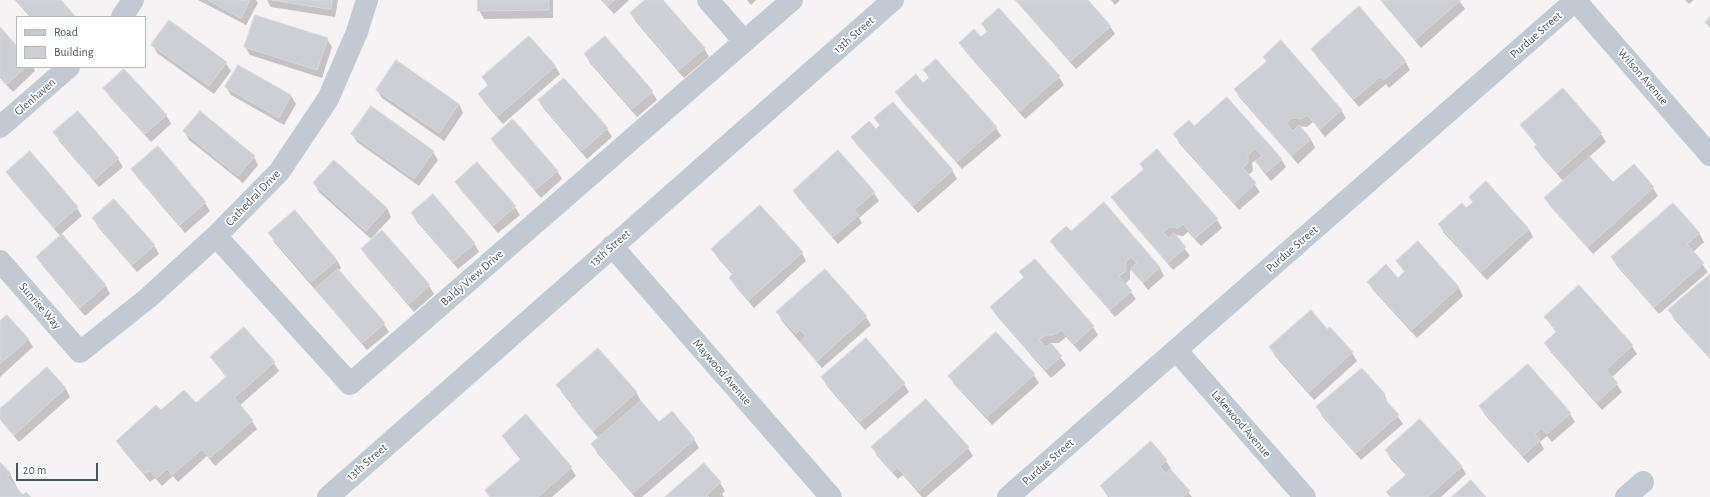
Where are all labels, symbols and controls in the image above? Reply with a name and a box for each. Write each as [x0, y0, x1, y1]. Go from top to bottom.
street label: Purdue Street [1507, 9, 1565, 61]
street label: 13th Street [831, 13, 877, 57]
legend [16, 16, 146, 68]
text: Road [54, 26, 78, 38]
text: Building [54, 46, 94, 58]
street label: Wilson Avenue [1615, 46, 1671, 108]
street label: Glenhaven [11, 75, 59, 119]
street label: Cathedral Drive [223, 167, 283, 229]
street label: Purdue Street [1263, 223, 1321, 275]
street label: 13th Street [587, 226, 633, 270]
street label: Baldy View Drive [438, 247, 506, 309]
street label: Sunrise Way [16, 280, 64, 332]
street label: Maywood Avenue [689, 336, 755, 408]
street label: Lakewood Avenue [1208, 387, 1274, 461]
street label: Purdue Street [1019, 436, 1077, 488]
street label: 13th Street [344, 440, 390, 484]
scale bar [18, 455, 100, 481]
text: 20 m [23, 464, 46, 476]

